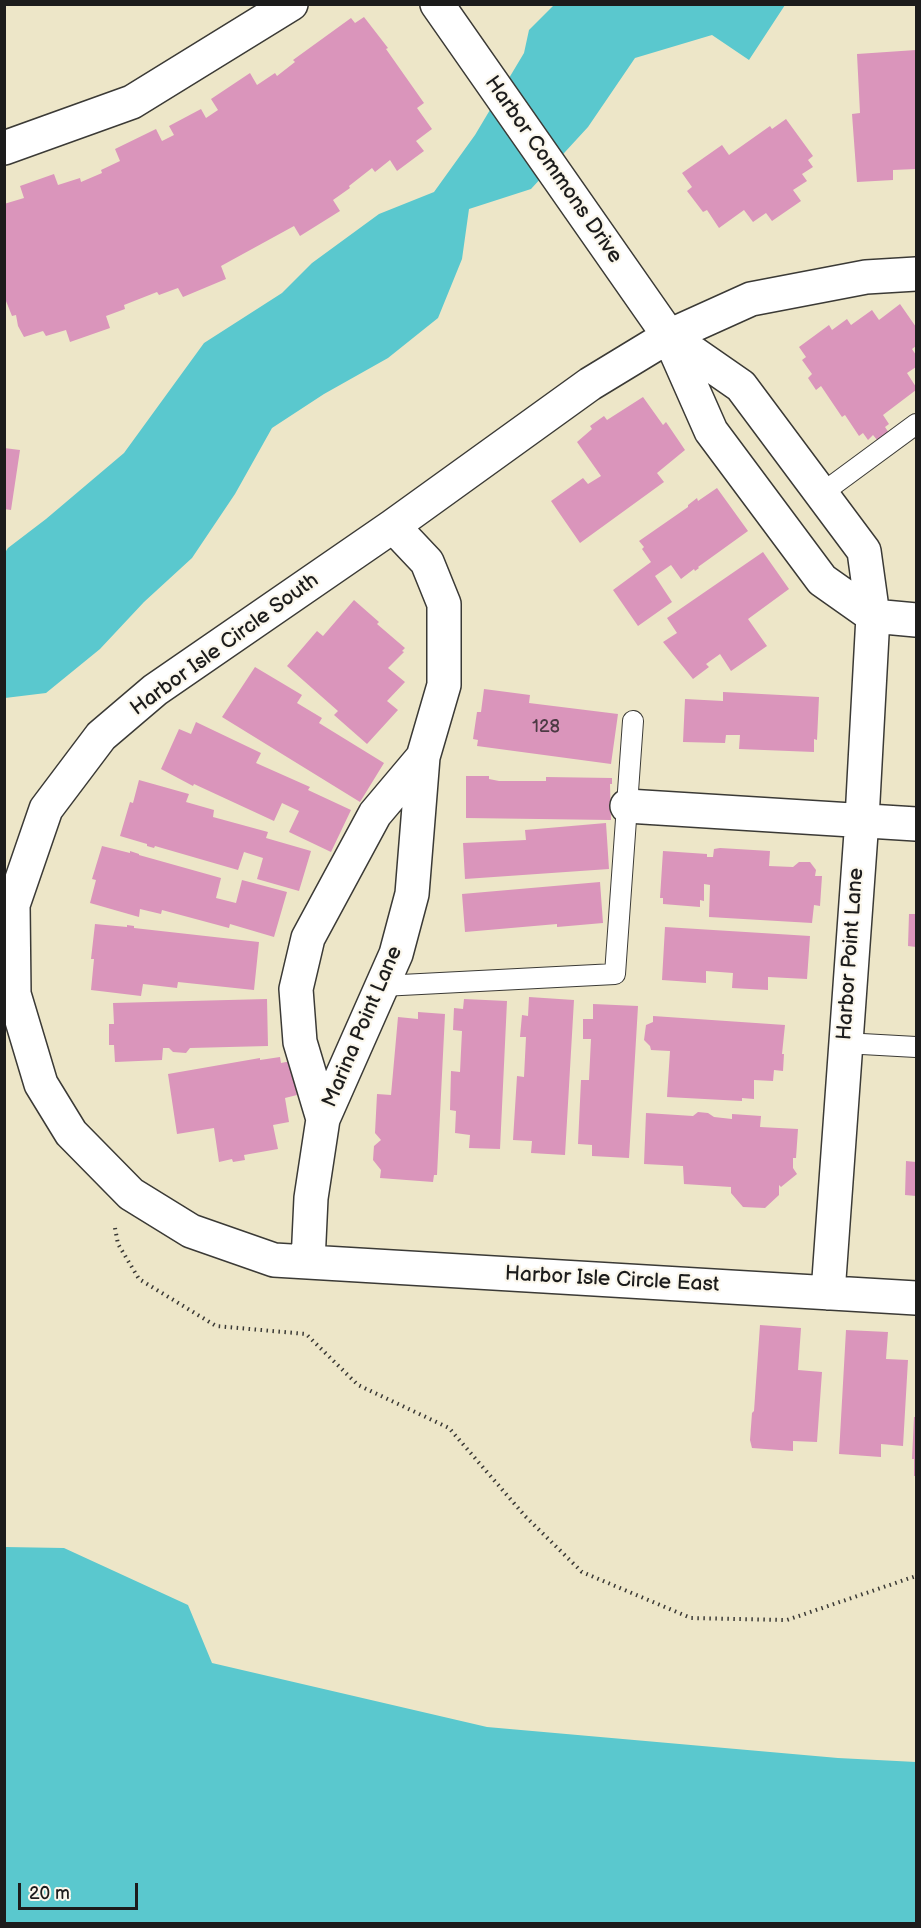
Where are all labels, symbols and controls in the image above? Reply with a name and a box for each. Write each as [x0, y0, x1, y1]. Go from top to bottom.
street label: Harbor Commons Drive [479, 72, 627, 268]
street label: Harbor Isle Circle South [126, 568, 324, 722]
house number: 128 [532, 716, 560, 738]
street label: Harbor Point Lane [832, 867, 870, 1041]
street label: Marina Point Lane [318, 943, 408, 1111]
street label: Harbor Isle Circle East [504, 1262, 720, 1298]
scale bar [21, 1871, 141, 1909]
text: 20 m [29, 1883, 70, 1904]

